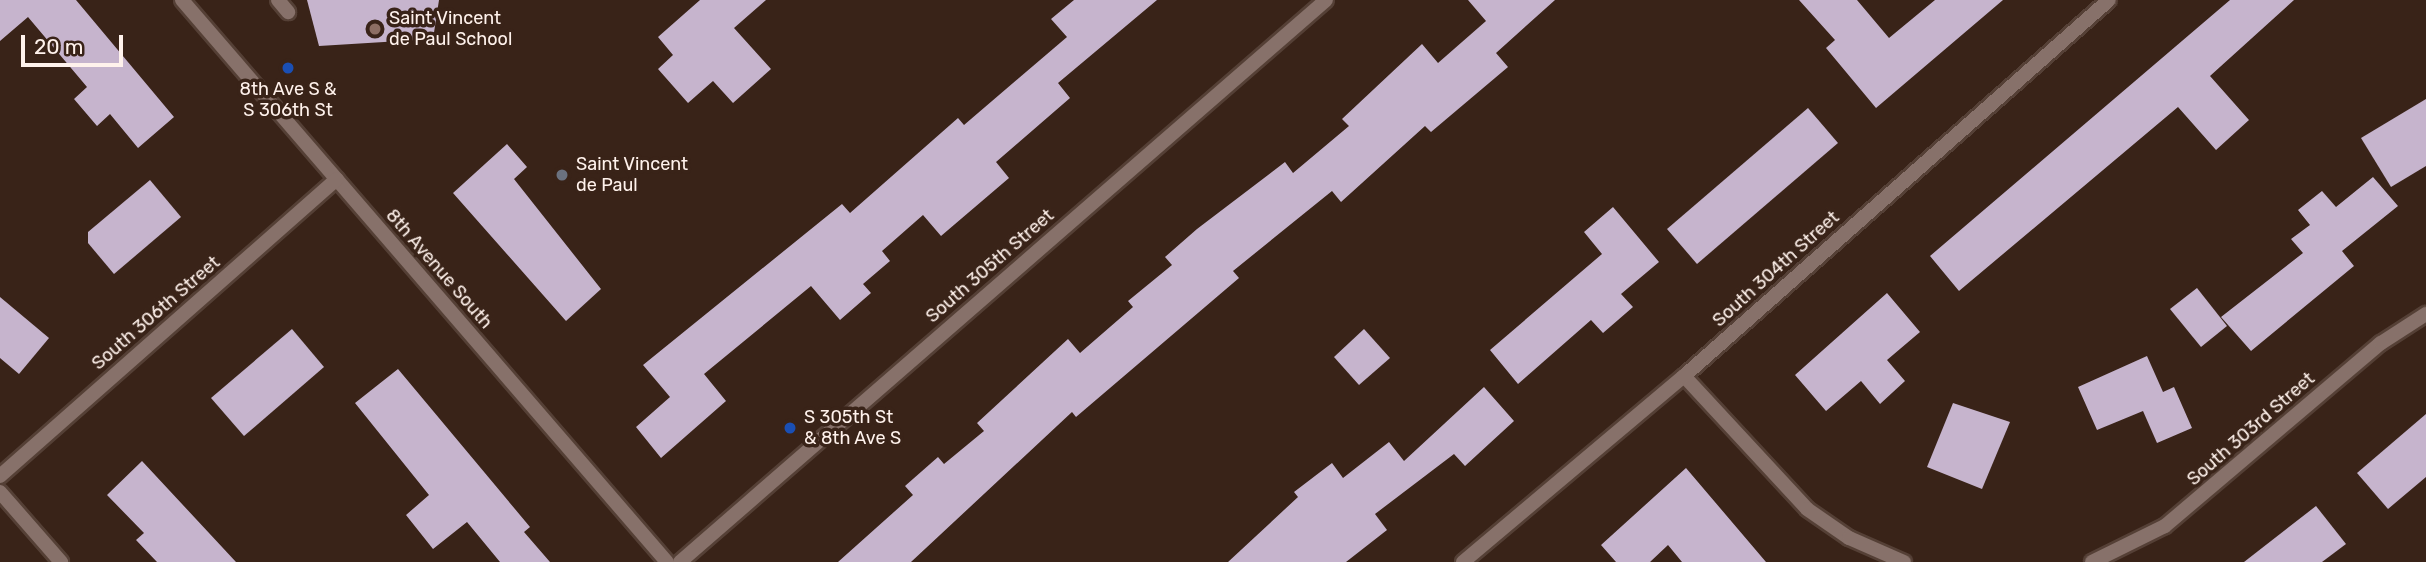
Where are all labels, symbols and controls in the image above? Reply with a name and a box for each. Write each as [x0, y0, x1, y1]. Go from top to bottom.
place label: Saint Vincent de Paul School [389, 8, 512, 50]
scale bar [24, 21, 126, 65]
marker: Saint Vincent de Paul School [367, 21, 383, 37]
text: 20 m [34, 34, 83, 59]
marker: 8th Ave S & S 306th St [280, 60, 296, 76]
place label: 8th Ave S & S 306th St [239, 79, 337, 122]
place label: Saint Vincent de Paul [576, 154, 689, 196]
marker: Saint Vincent de Paul [554, 167, 570, 183]
street label: 8th Avenue South [381, 205, 497, 333]
street label: South 305th Street [922, 205, 1058, 327]
street label: South 304th Street [1708, 207, 1844, 331]
street label: South 306th Street [88, 252, 224, 374]
street label: South 303rd Street [2183, 368, 2319, 490]
place label: S 305th St & 8th Ave S [804, 407, 902, 450]
marker: S 305th St & 8th Ave S [782, 420, 798, 436]

